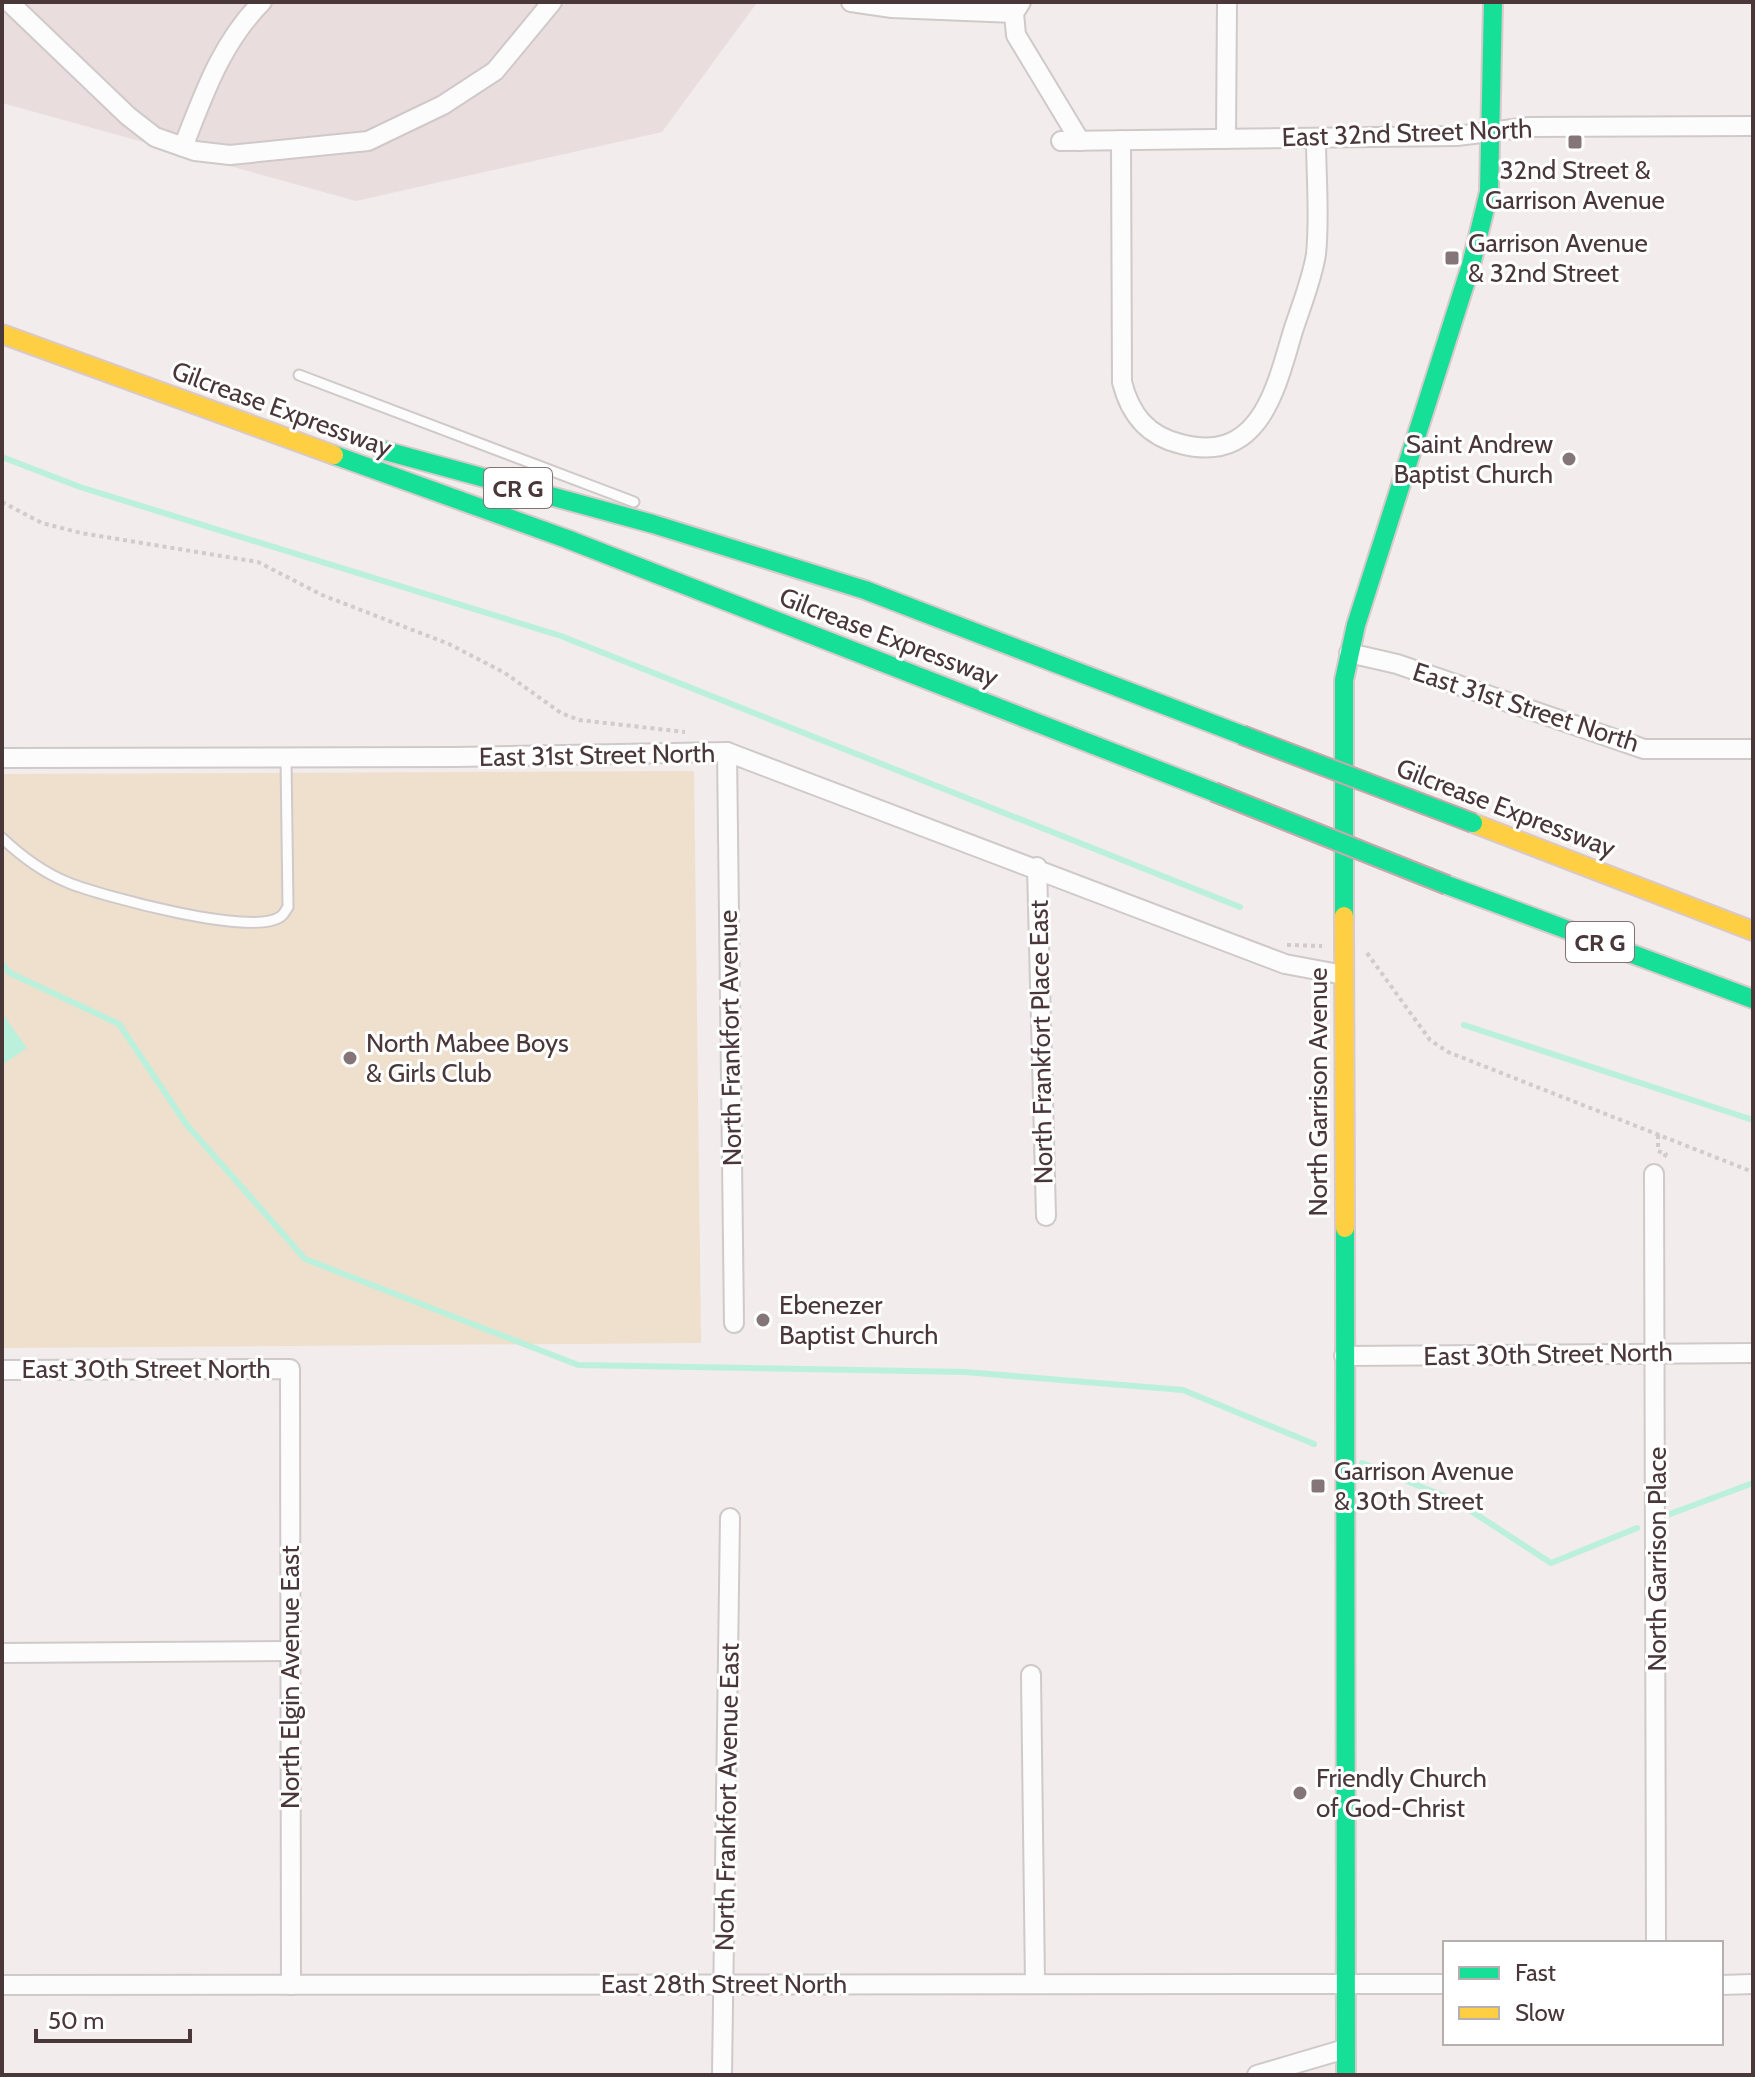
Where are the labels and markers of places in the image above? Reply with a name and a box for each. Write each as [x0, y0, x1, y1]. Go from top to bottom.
marker: 32nd Street & Garrison Avenue [1566, 133, 1584, 151]
place label: 32nd Street & Garrison Avenue [1485, 154, 1665, 216]
place label: Garrison Avenue & 32nd Street [1468, 227, 1648, 289]
marker: Garrison Avenue & 32nd Street [1443, 249, 1461, 267]
place label: Saint Andrew Baptist Church [1394, 428, 1553, 490]
marker: Saint Andrew Baptist Church [1560, 450, 1578, 468]
place label: North Mabee Boys & Girls Club [366, 1027, 569, 1089]
marker: North Mabee Boys & Girls Club [341, 1049, 359, 1067]
place label: Ebenezer Baptist Church [779, 1289, 938, 1351]
marker: Ebenezer Baptist Church [754, 1311, 772, 1329]
place label: Garrison Avenue & 30th Street [1334, 1455, 1514, 1517]
marker: Garrison Avenue & 30th Street [1309, 1477, 1327, 1495]
place label: Friendly Church of God-Christ [1316, 1762, 1487, 1824]
marker: Friendly Church of God-Christ [1291, 1784, 1309, 1802]

